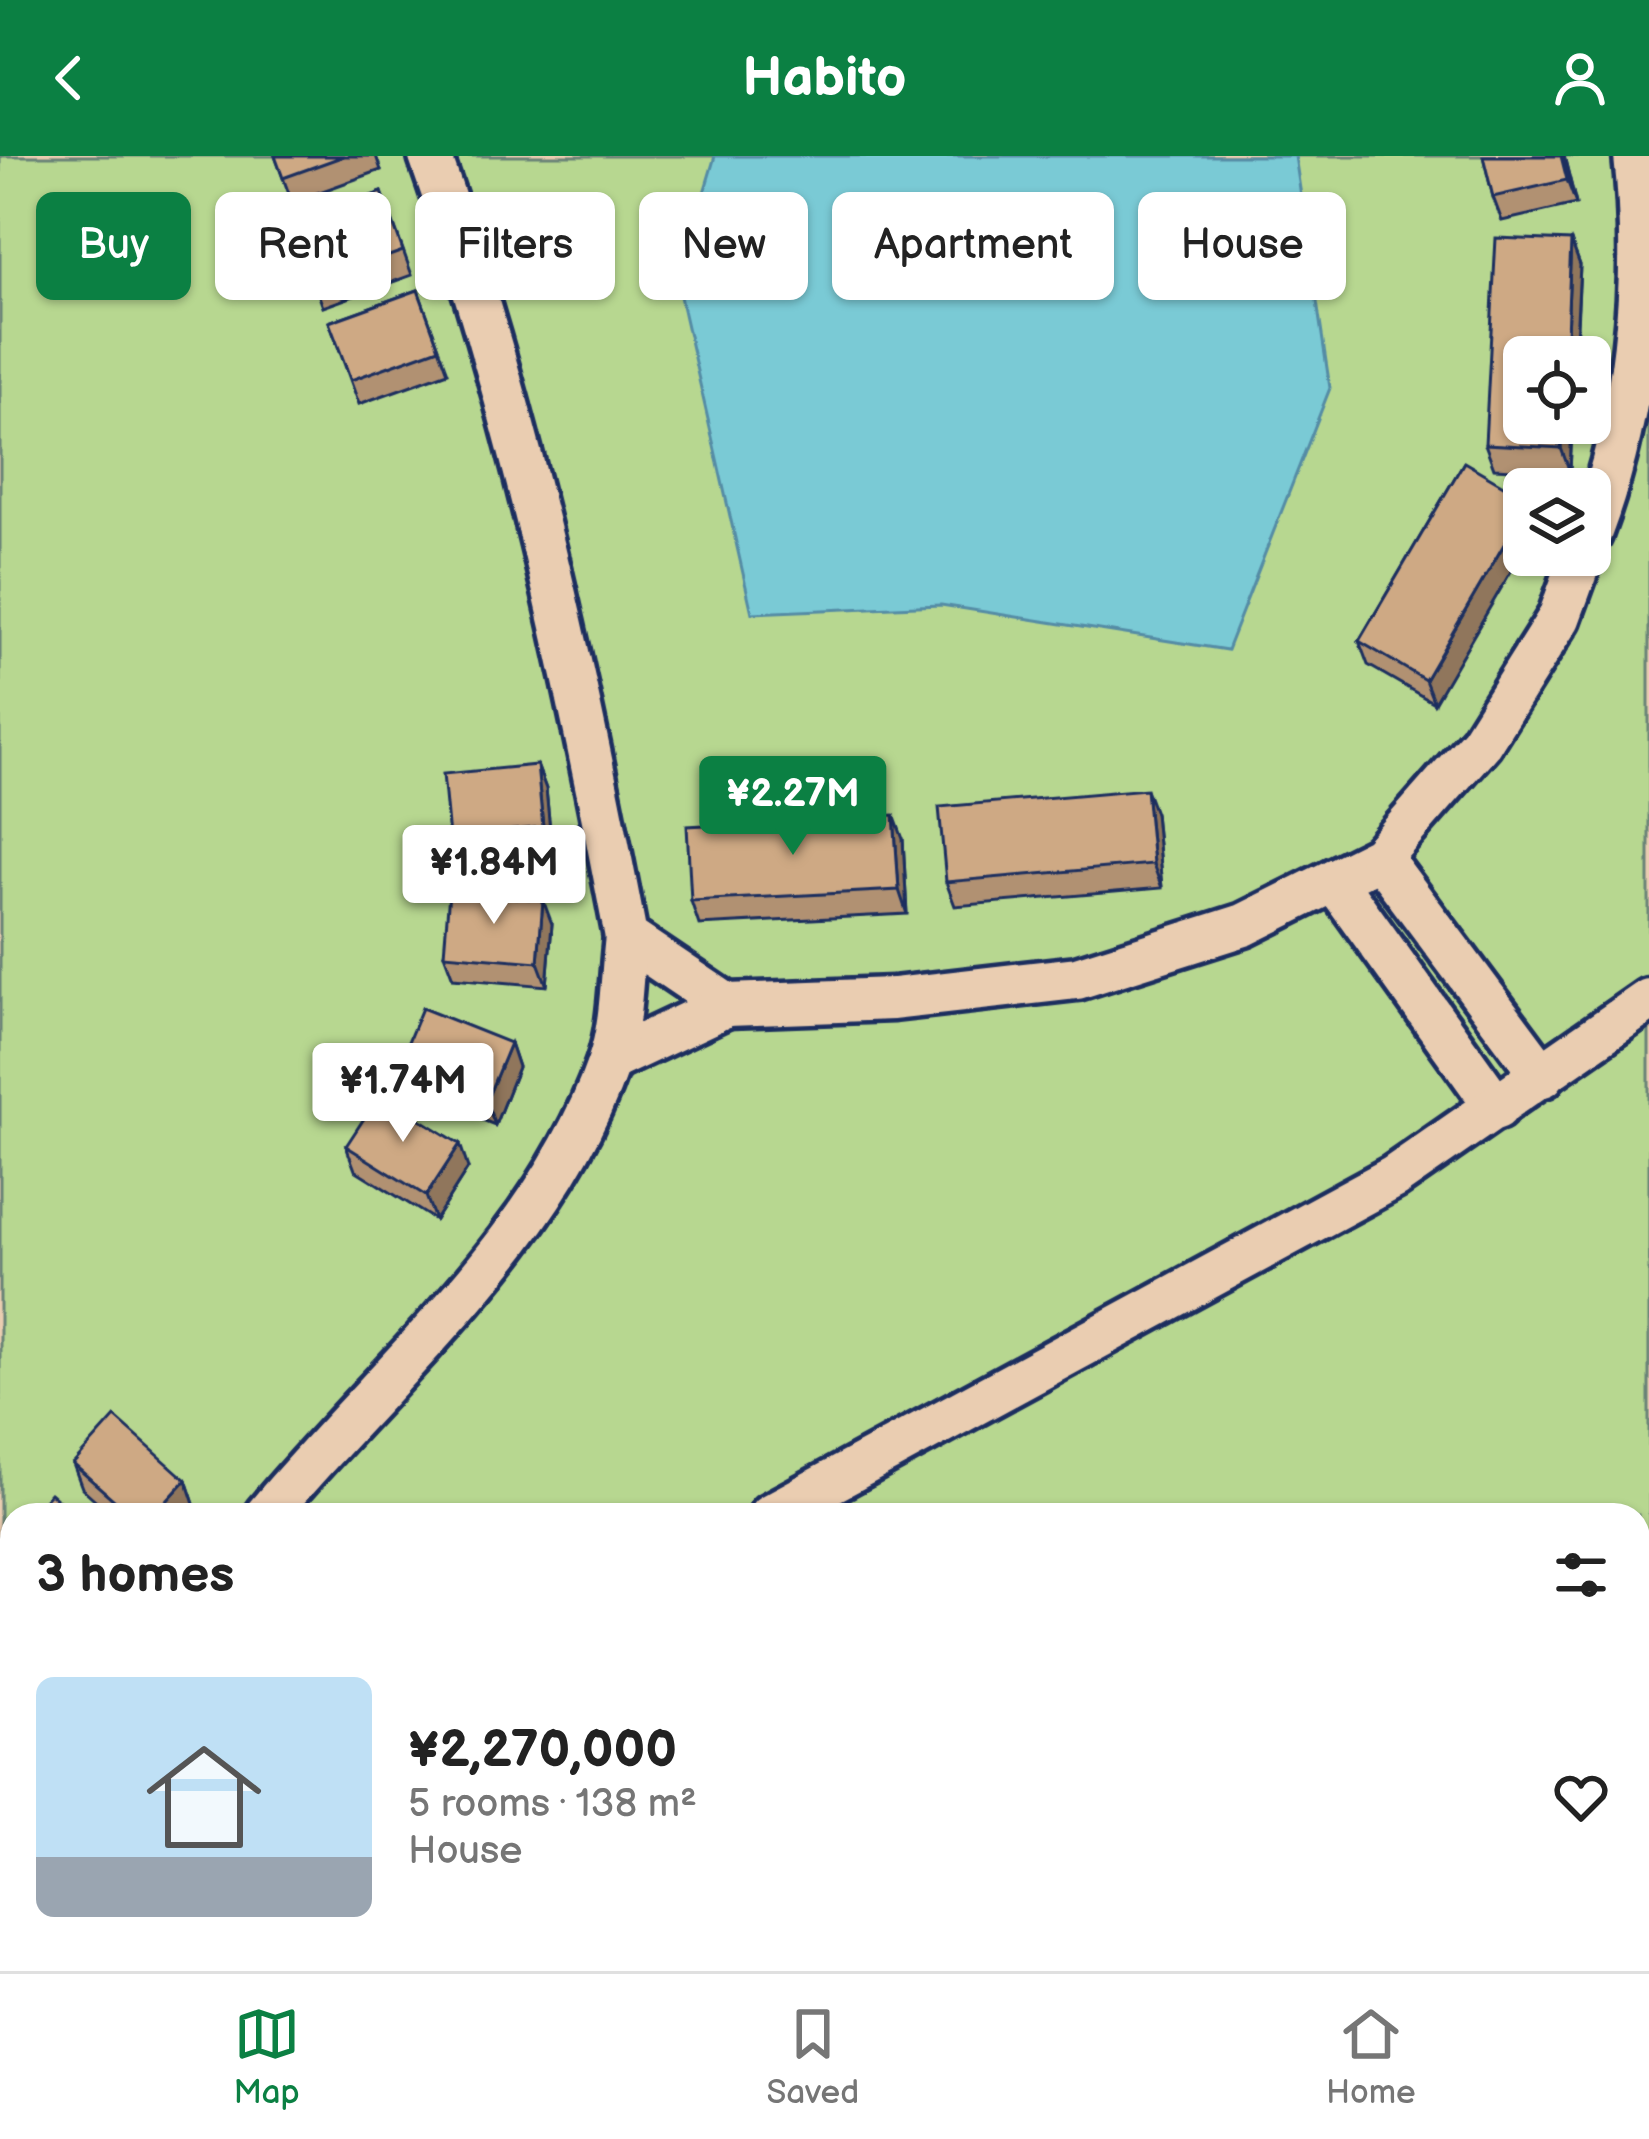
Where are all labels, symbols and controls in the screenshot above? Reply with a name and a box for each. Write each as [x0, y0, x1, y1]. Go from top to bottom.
icon: back [36, 45, 102, 111]
icon: person [1547, 45, 1613, 111]
text: Habito [743, 46, 906, 111]
chip: Buy [36, 192, 191, 300]
chip: Rent [215, 192, 391, 300]
chip: Filters [415, 192, 615, 300]
chip: New [639, 192, 808, 300]
chip: Apartment [832, 192, 1114, 300]
chip: House [1138, 192, 1346, 300]
map controls [1503, 336, 1611, 576]
button: locate [1503, 336, 1611, 444]
button: layers [1503, 468, 1611, 576]
pin: ¥2.27M [695, 756, 891, 858]
text: ¥2.27M [726, 771, 860, 818]
pin: ¥1.84M [396, 825, 592, 927]
text: ¥1.84M [429, 840, 559, 887]
pin: ¥1.74M [305, 1043, 501, 1145]
text: ¥1.74M [339, 1058, 467, 1105]
icon: filters [1548, 1542, 1614, 1608]
text: 3 homes [36, 1545, 234, 1606]
text: ¥2,270,000 [408, 1720, 677, 1781]
icon: home [132, 1725, 276, 1869]
icon: heart [1548, 1764, 1614, 1830]
text: 5 rooms · 138 m² [408, 1781, 697, 1828]
text: House [408, 1828, 522, 1875]
tab: Map [233, 2001, 300, 2113]
tab: Saved [766, 2001, 859, 2113]
tab: Home [1326, 2001, 1416, 2113]

